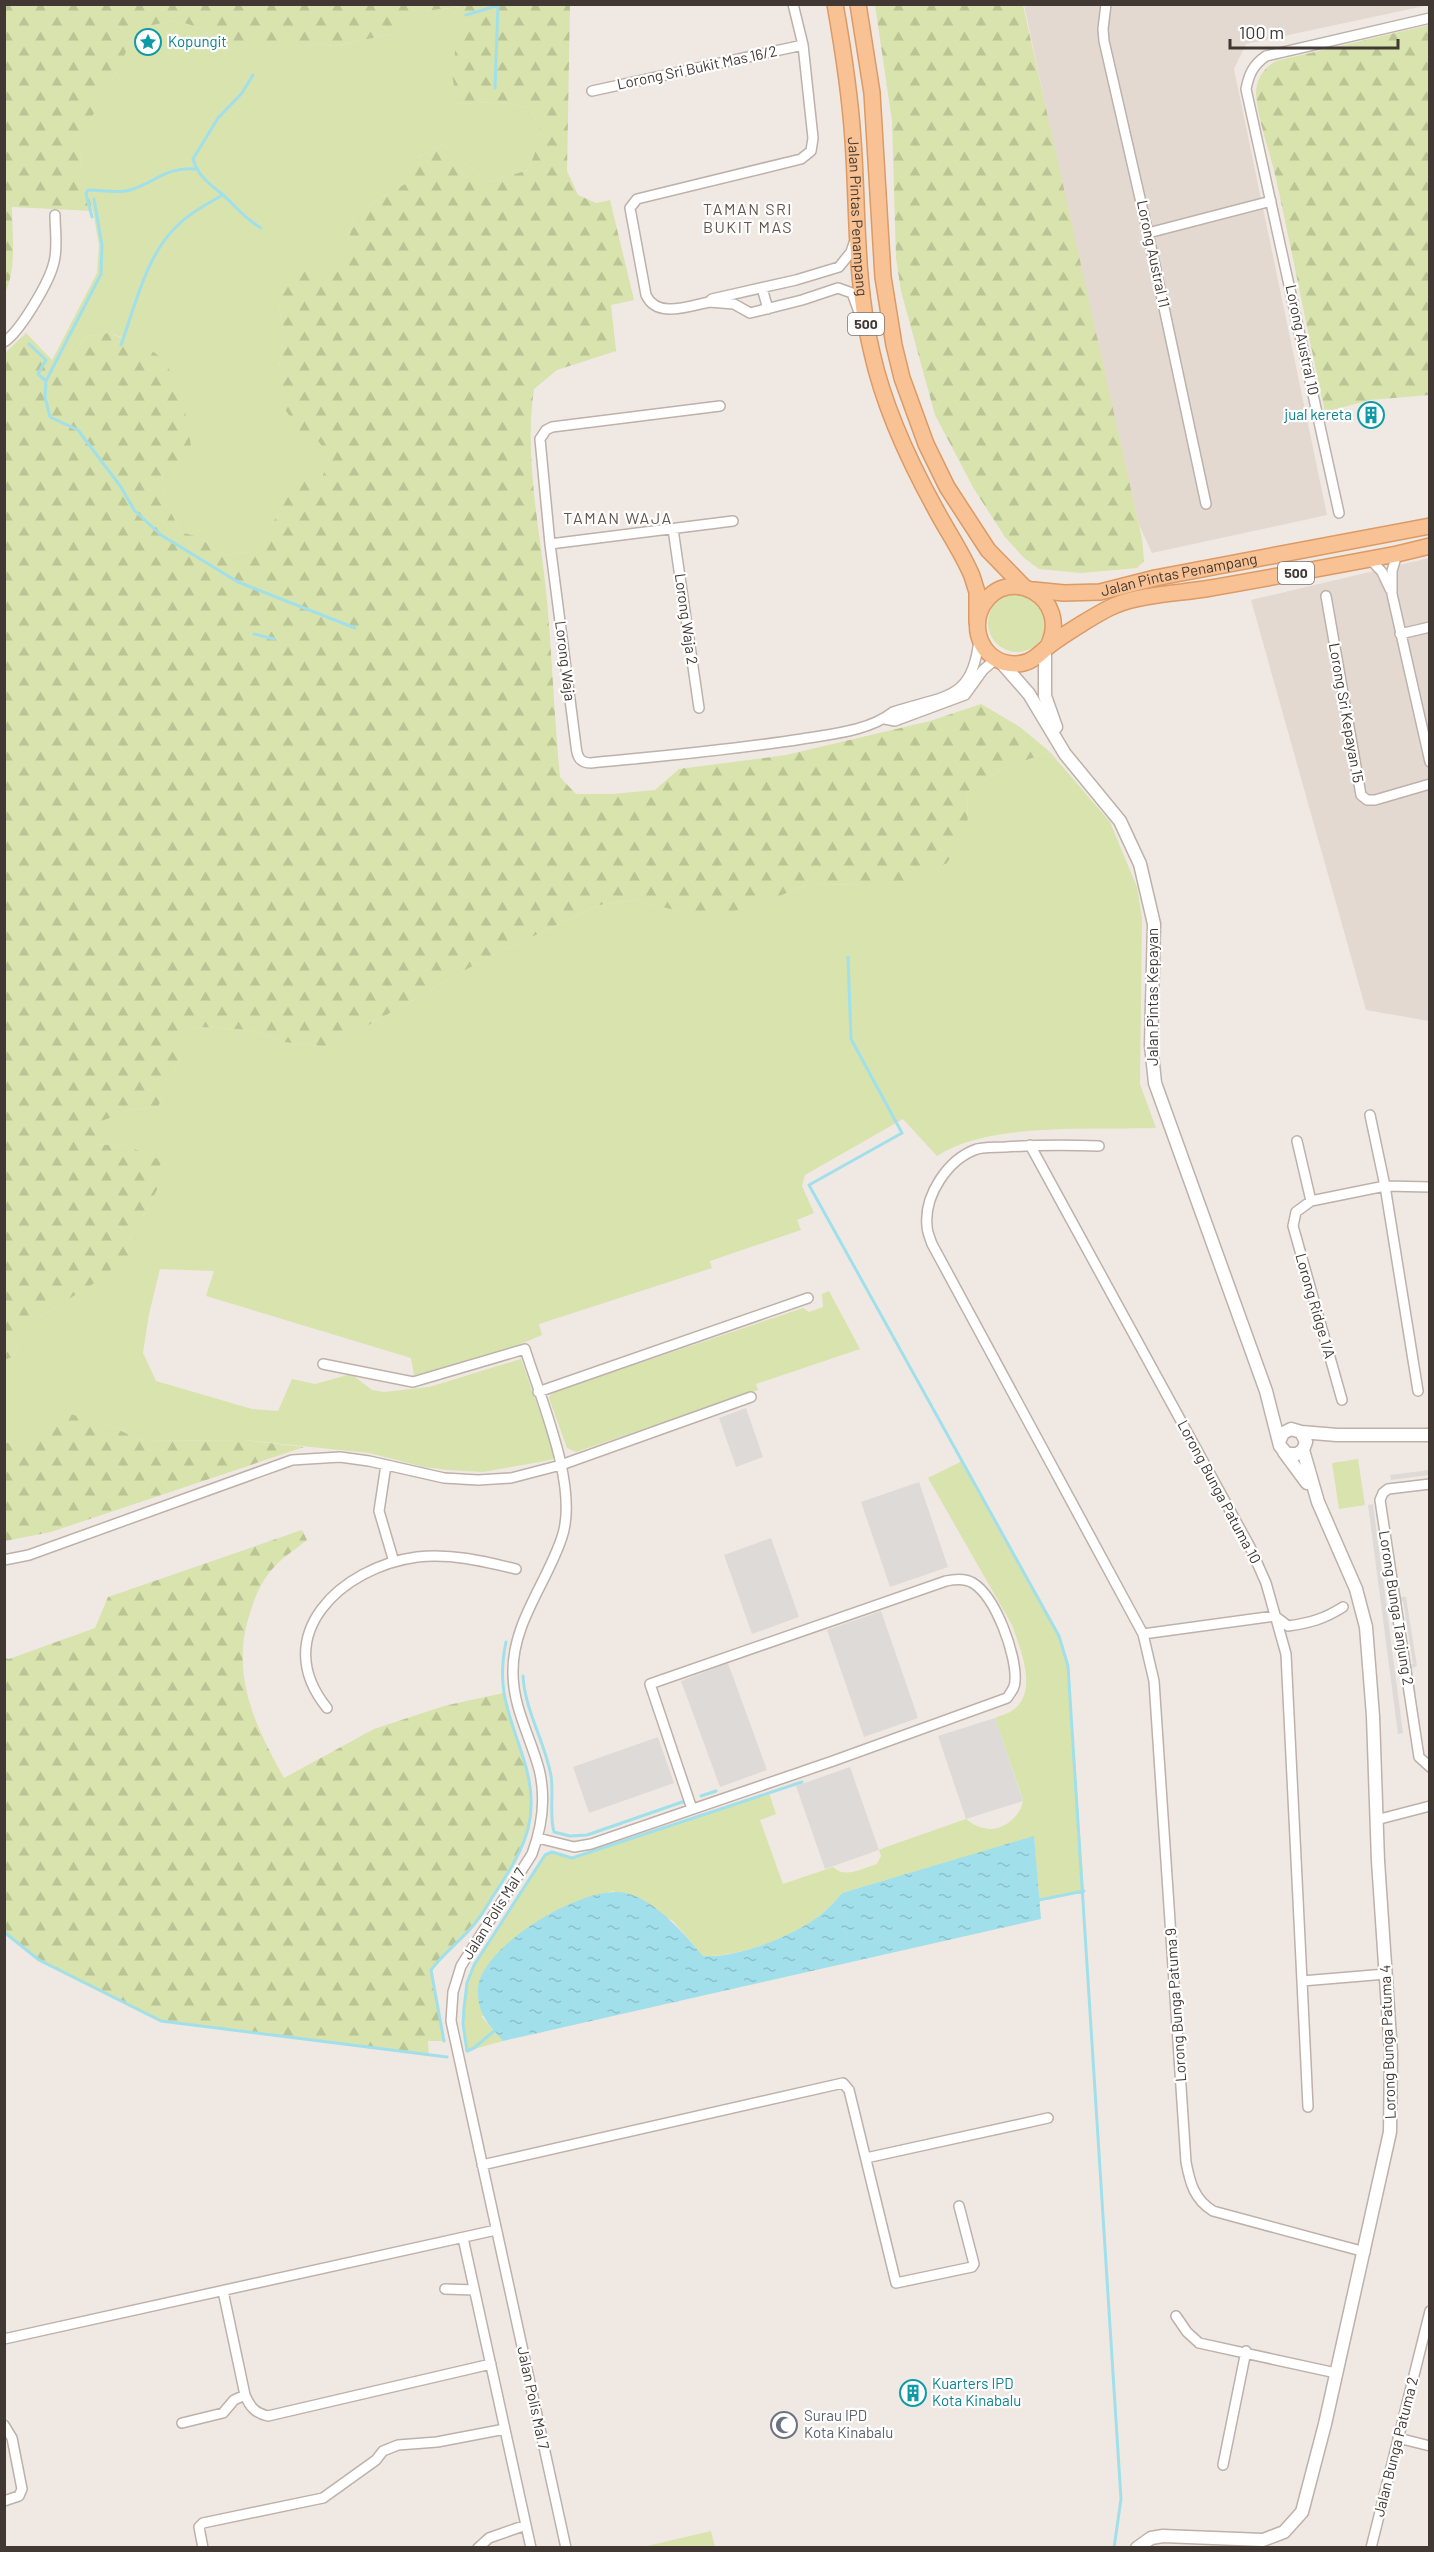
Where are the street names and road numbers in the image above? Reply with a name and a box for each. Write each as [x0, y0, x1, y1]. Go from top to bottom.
street label: Lorong Sri Bukit Mas 16/2 [615, 41, 778, 93]
street label: Jalan Pintas Penampang [845, 136, 872, 297]
street label: Lorong Austral 11 [1134, 198, 1174, 309]
street label: Lorong Austral 10 [1282, 283, 1323, 397]
road number: 500 [848, 313, 884, 335]
street label: Jalan Pintas Penampang [1099, 549, 1259, 600]
road number: 500 [1278, 562, 1314, 584]
street label: Lorong Waja 2 [672, 572, 702, 666]
street label: Lorong Waja [552, 620, 580, 702]
street label: Lorong Sri Kepayan 15 [1326, 642, 1368, 784]
street label: Jalan Pintas Kepayan [1143, 928, 1161, 1066]
street label: Lorong Ridge 1/A [1292, 1251, 1340, 1360]
street label: Lorong Bunga Patuma 10 [1174, 1417, 1265, 1566]
street label: Lorong Bunga Tanjung 2 [1376, 1529, 1418, 1686]
street label: Jalan Polis Mal 7 [458, 1864, 529, 1963]
street label: Lorong Bunga Patuma 9 [1161, 1928, 1189, 2083]
street label: Lorong Bunga Patuma 4 [1375, 1964, 1399, 2120]
street label: Jalan Polis Mal 7 [514, 2345, 554, 2451]
street label: Jalan Bunga Patuma 2 [1369, 2375, 1421, 2519]

